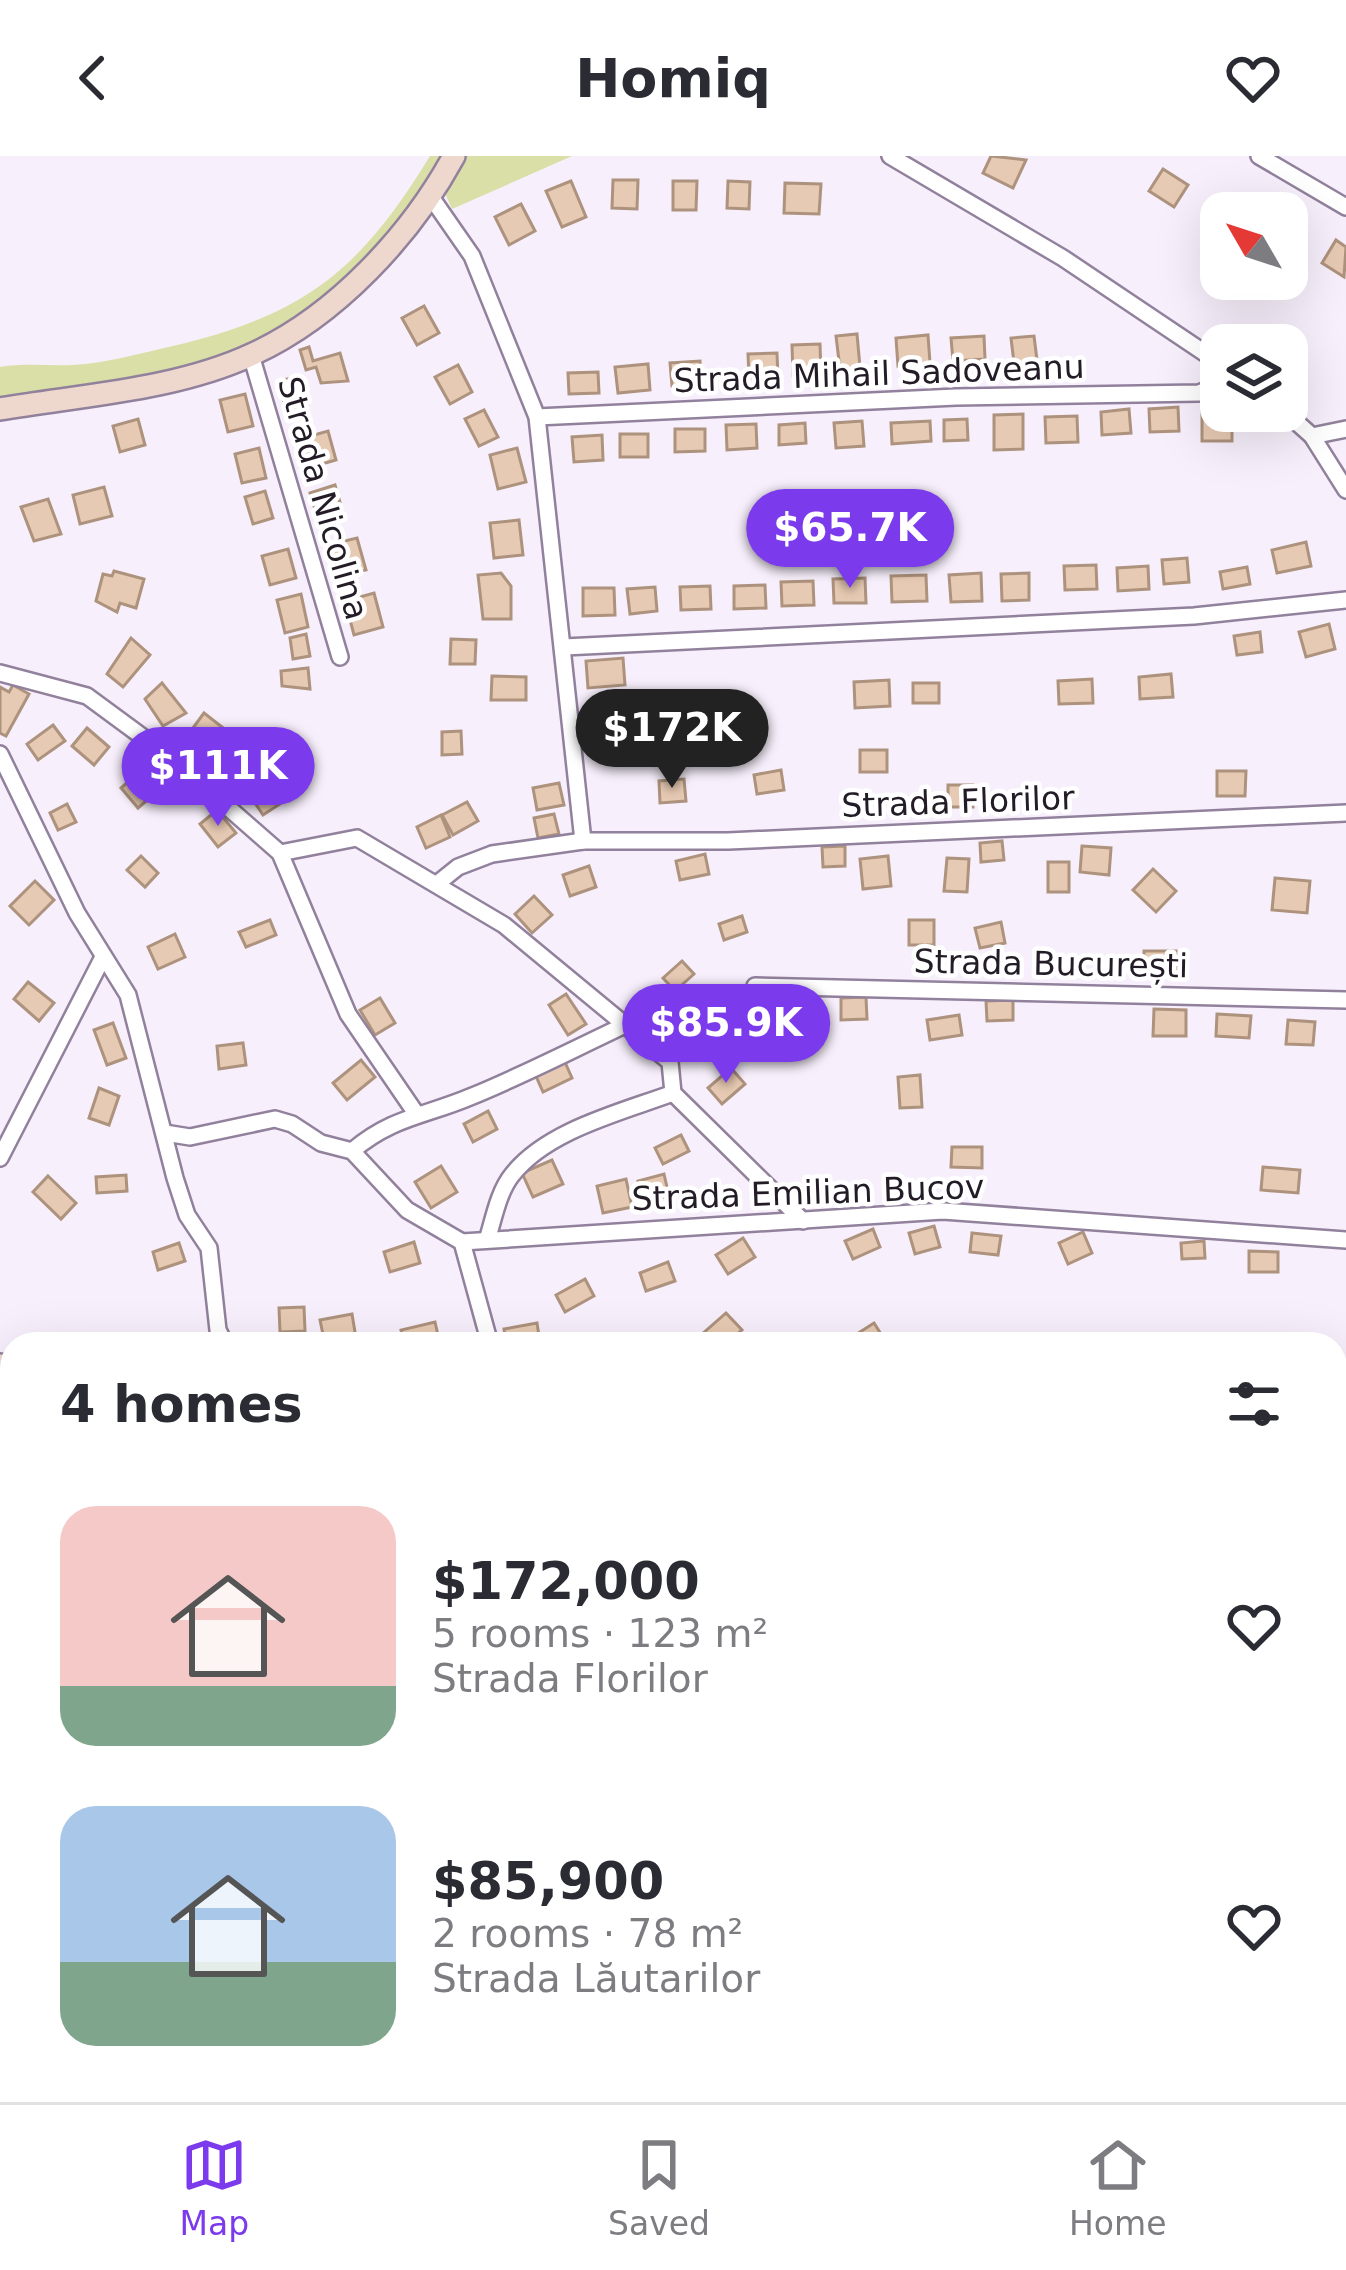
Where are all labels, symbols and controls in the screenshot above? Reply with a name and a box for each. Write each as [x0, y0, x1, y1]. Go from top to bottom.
icon: back [60, 45, 126, 111]
icon: heart [1220, 45, 1286, 111]
text: Homiq [575, 47, 771, 110]
north arrow [1200, 192, 1308, 300]
map controls [1200, 192, 1308, 432]
button: layers [1200, 324, 1308, 432]
street label: Strada Mihail Sadoveanu [673, 347, 1085, 400]
street label: Strada Nicolina [270, 372, 377, 624]
pin: $65.7K [752, 489, 948, 591]
text: $65.7K [773, 505, 927, 550]
pin: $172K [588, 689, 756, 791]
text: $172K [603, 705, 741, 750]
pin: $111K [134, 727, 302, 829]
text: $111K [149, 743, 287, 788]
street label: Strada Florilor [841, 778, 1076, 825]
street label: Strada București [913, 942, 1189, 985]
pin: $85.9K [628, 984, 824, 1086]
text: $85.9K [649, 1000, 803, 1045]
street label: Strada Emilian Bucov [631, 1167, 985, 1218]
icon: filters [1221, 1371, 1287, 1437]
text: 4 homes [60, 1375, 303, 1434]
text: $172,000 [432, 1552, 700, 1611]
icon: home [156, 1554, 300, 1698]
icon: heart [1221, 1593, 1287, 1659]
text: 5 rooms · 123 m² [432, 1611, 768, 1656]
text: Strada Florilor [432, 1656, 708, 1701]
text: $85,900 [432, 1852, 664, 1911]
icon: home [156, 1854, 300, 1998]
icon: heart [1221, 1893, 1287, 1959]
text: 2 rooms · 78 m² [432, 1911, 743, 1956]
text: Strada Lăutarilor [432, 1956, 760, 2001]
tab: Map [179, 2132, 249, 2243]
tab: Saved [608, 2132, 710, 2243]
tab: Home [1069, 2132, 1166, 2243]

